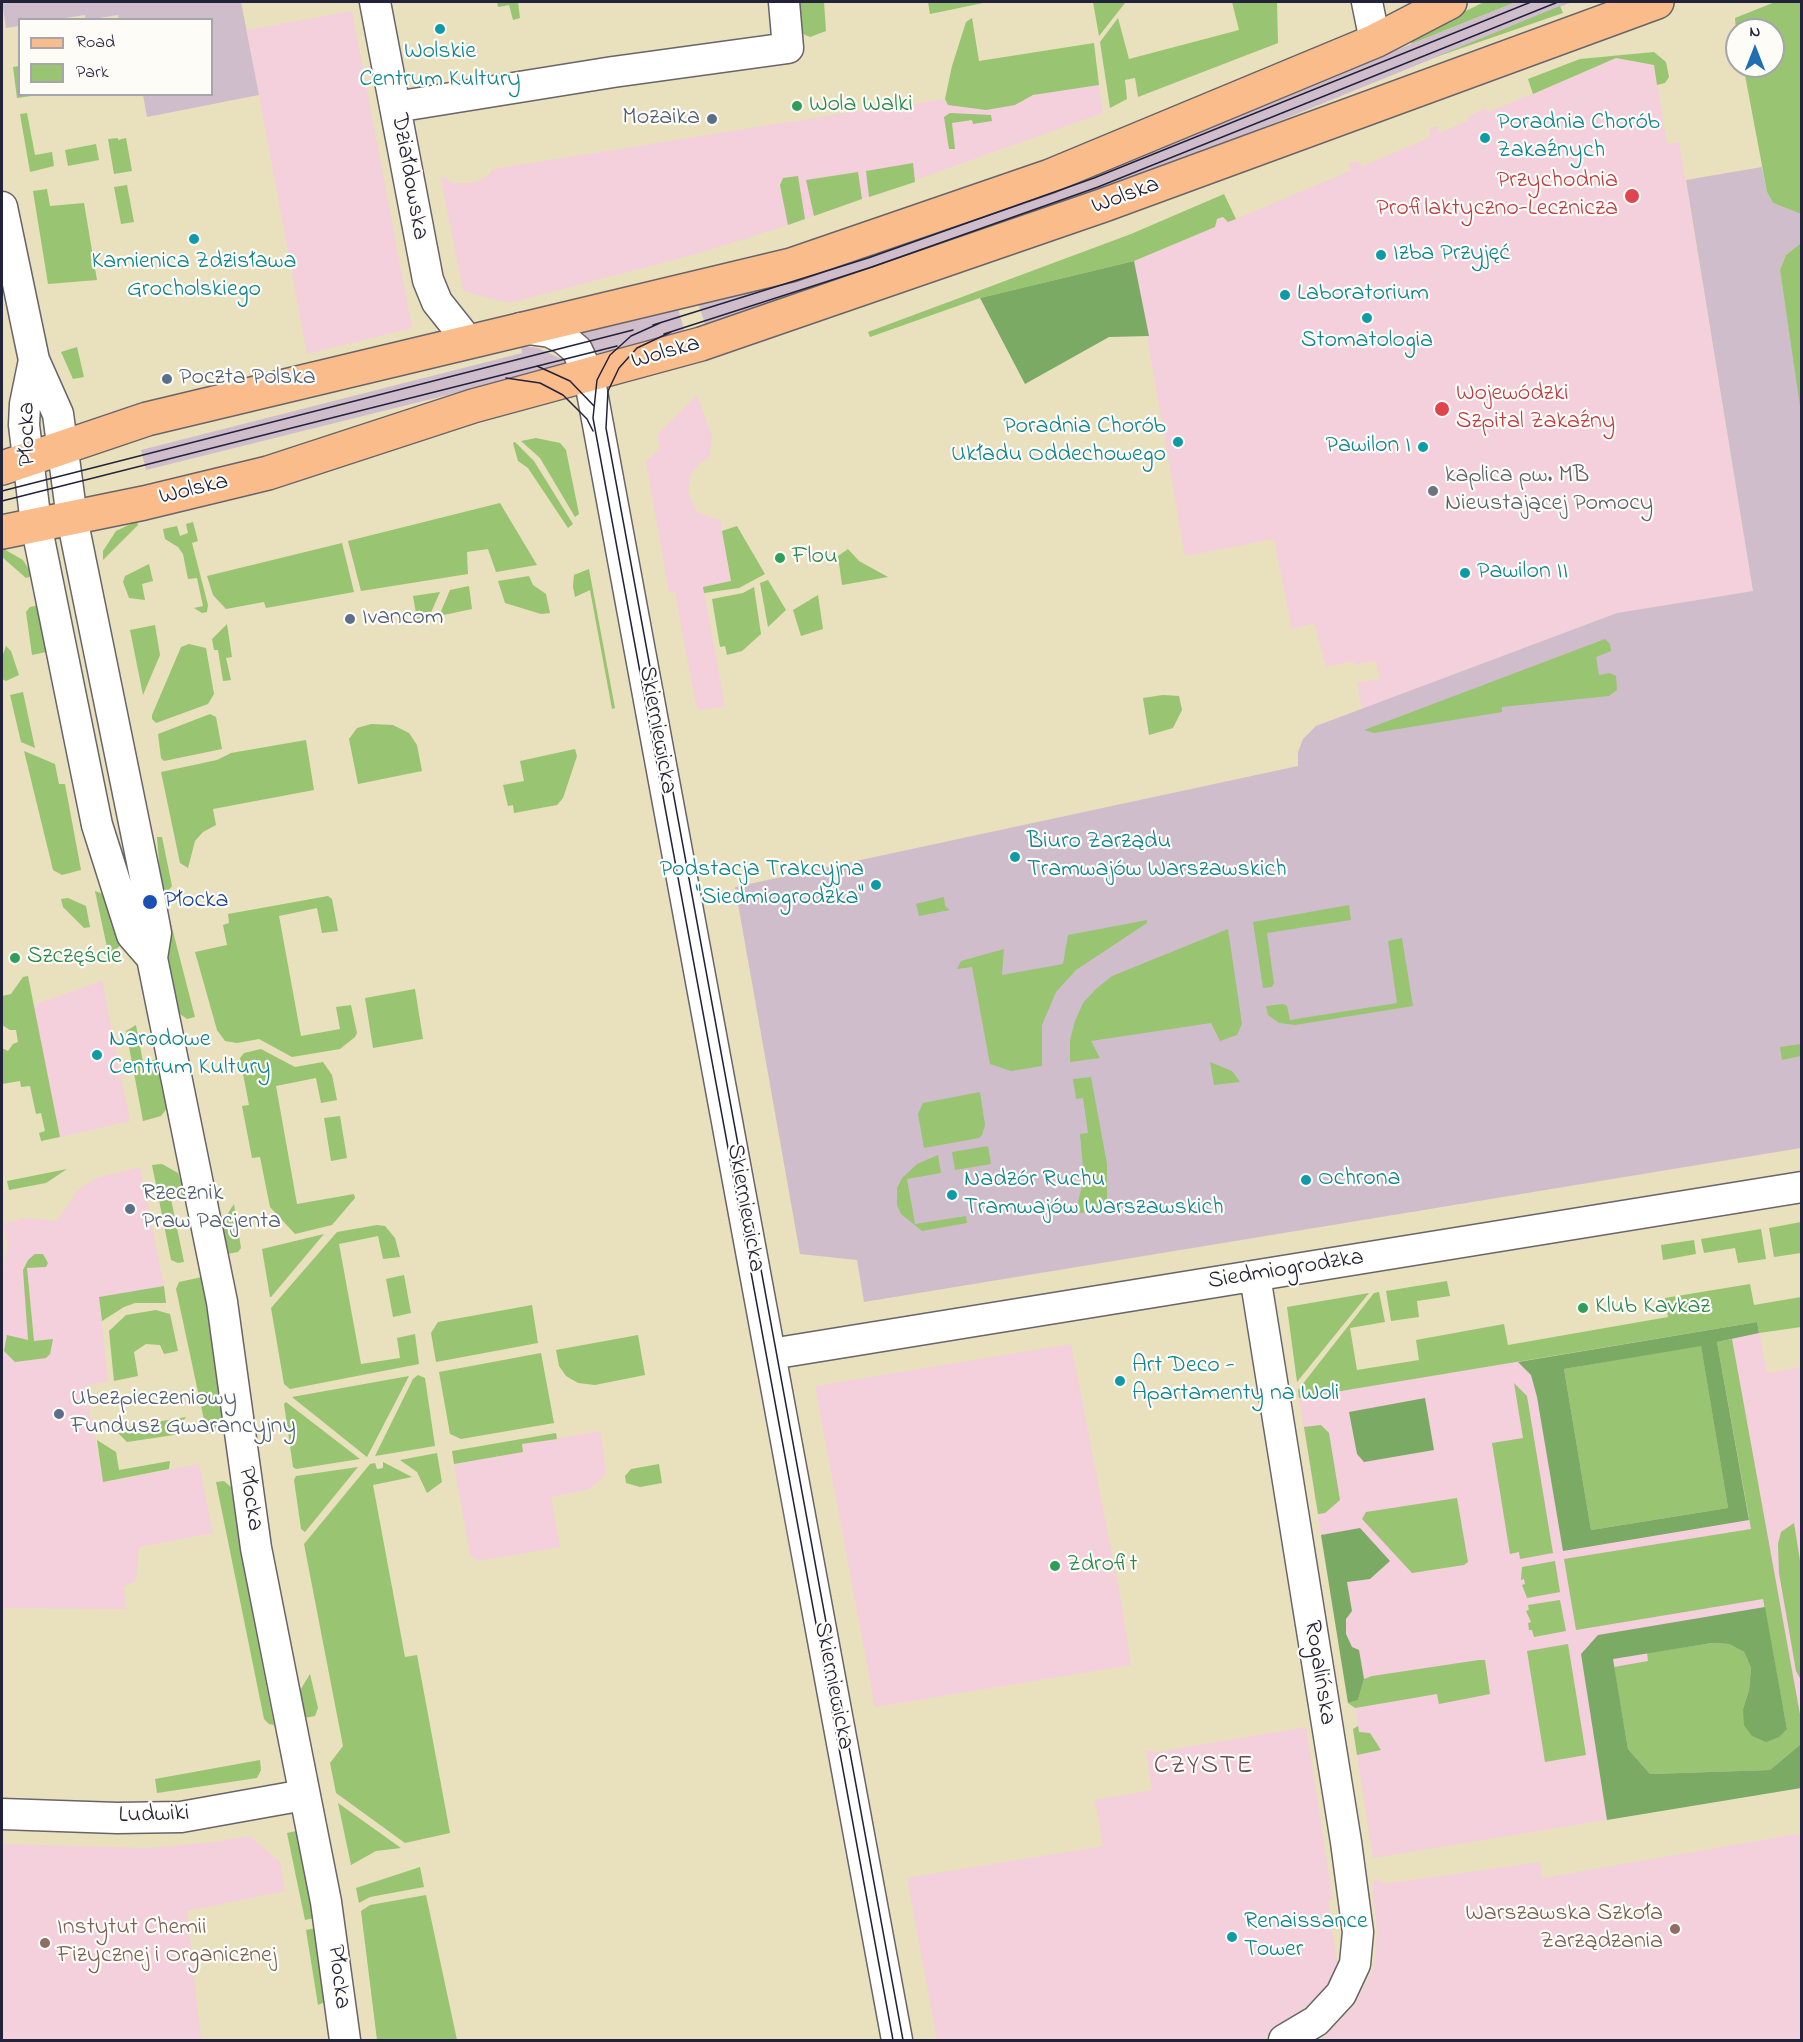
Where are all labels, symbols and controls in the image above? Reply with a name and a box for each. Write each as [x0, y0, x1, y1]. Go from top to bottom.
legend [18, 18, 213, 96]
north arrow [1725, 18, 1785, 78]
text: N [1750, 20, 1760, 44]
marker: Wolskie Centrum Kultury [433, 22, 447, 36]
text: Road [76, 30, 115, 56]
place label: Wolskie Centrum Kultury [359, 39, 521, 95]
text: Park [76, 60, 109, 86]
place label: Wola Walki [809, 92, 913, 120]
marker: Wola Walki [790, 99, 804, 113]
place label: Mozaika [622, 105, 700, 133]
place label: Poradnia Chorób Zakaźnych [1497, 110, 1660, 166]
street label: Działdowska [383, 112, 433, 242]
marker: Mozaika [705, 112, 719, 126]
marker: Poradnia Chorób Zakaźnych [1478, 131, 1492, 145]
place label: Przychodnia Profilaktyczno-Lecznicza [1376, 168, 1618, 224]
street label: Wolska [1088, 171, 1164, 223]
marker: Przychodnia Profilaktyczno-Lecznicza [1623, 187, 1641, 205]
marker: Kamienica Zdzisława Grocholskiego [187, 232, 201, 246]
place label: Izba Przyjęć [1393, 241, 1510, 269]
marker: Izba Przyjęć [1374, 248, 1388, 262]
place label: Kamienica Zdzisława Grocholskiego [92, 249, 296, 305]
place label: Laboratorium [1297, 281, 1429, 309]
marker: Laboratorium [1278, 288, 1292, 302]
marker: Stomatologia [1360, 311, 1374, 325]
place label: Stomatologia [1301, 328, 1433, 356]
street label: Wolska [628, 330, 704, 378]
place label: Poczta Polska [179, 365, 316, 393]
marker: Poczta Polska [160, 372, 174, 386]
place label: Wojewódzki Szpital Zakaźny [1456, 381, 1615, 437]
marker: Wojewódzki Szpital Zakaźny [1433, 400, 1451, 418]
street label: Płocka [14, 401, 44, 467]
place label: Poradnia Chorób Układu Oddechowego [951, 414, 1166, 470]
place label: Pawilon I [1326, 433, 1411, 461]
marker: Poradnia Chorób Układu Oddechowego [1171, 435, 1185, 449]
marker: Pawilon I [1416, 440, 1430, 454]
place label: kaplica pw. MB Nieustającej Pomocy [1445, 463, 1653, 519]
street label: Wolska [157, 469, 231, 513]
marker: kaplica pw. MB Nieustającej Pomocy [1426, 484, 1440, 498]
place label: Flou [792, 544, 838, 572]
marker: Flou [773, 551, 787, 565]
place label: Pawilon II [1477, 559, 1568, 587]
marker: Pawilon II [1458, 566, 1472, 580]
place label: Ivancom [362, 605, 443, 633]
marker: Ivancom [343, 612, 357, 626]
street label: Skierniewicka [631, 664, 681, 796]
place label: Biuro Zarządu Tramwajów Warszawskich [1027, 829, 1287, 885]
marker: Biuro Zarządu Tramwajów Warszawskich [1008, 850, 1022, 864]
place label: Podstacja Trakcyjna "Siedmiogrodzka" [660, 857, 864, 913]
marker: Podstacja Trakcyjna "Siedmiogrodzka" [869, 878, 883, 892]
place label: Płocka [164, 888, 229, 916]
marker: Płocka [141, 893, 159, 911]
place label: Szczęście [27, 944, 122, 972]
marker: Szczęście [8, 951, 22, 965]
place label: Narodowe Centrum Kultury [109, 1027, 270, 1083]
marker: Narodowe Centrum Kultury [90, 1048, 104, 1062]
street label: Skierniewicka [719, 1142, 769, 1274]
place label: Ochrona [1318, 1166, 1401, 1194]
place label: Nadzór Ruchu Tramwajów Warszawskich [964, 1167, 1224, 1223]
marker: Ochrona [1299, 1173, 1313, 1187]
place label: Rzecznik Praw Pacjenta [142, 1181, 281, 1237]
marker: Nadzór Ruchu Tramwajów Warszawskich [945, 1188, 959, 1202]
marker: Rzecznik Praw Pacjenta [123, 1202, 137, 1216]
street label: Siedmiogrodzka [1206, 1244, 1366, 1298]
place label: Klub Kavkaz [1595, 1294, 1710, 1322]
marker: Klub Kavkaz [1576, 1301, 1590, 1315]
place label: Art Deco - Apartamenty na Woli [1132, 1353, 1339, 1409]
marker: Art Deco - Apartamenty na Woli [1113, 1374, 1127, 1388]
place label: Ubezpieczeniowy Fundusz Gwarancyjny [71, 1386, 296, 1442]
marker: Ubezpieczeniowy Fundusz Gwarancyjny [52, 1407, 66, 1421]
street label: Płocka [230, 1465, 268, 1533]
place label: Zdrofit [1067, 1552, 1138, 1580]
marker: Zdrofit [1048, 1559, 1062, 1573]
street label: Rogalińska [1296, 1619, 1340, 1727]
street label: Skierniewicka [806, 1620, 858, 1752]
district label: CZYSTE [1154, 1752, 1254, 1784]
street label: Ludwiki [118, 1800, 190, 1832]
place label: Warszawska Szkoła Zarządzania [1465, 1901, 1663, 1957]
place label: Renaissance Tower [1244, 1909, 1368, 1965]
place label: Instytut Chemii Fizycznej i Organicznej [57, 1915, 277, 1971]
marker: Warszawska Szkoła Zarządzania [1668, 1922, 1682, 1936]
marker: Renaissance Tower [1225, 1930, 1239, 1944]
marker: Instytut Chemii Fizycznej i Organicznej [38, 1936, 52, 1950]
street label: Płocka [319, 1943, 355, 2011]

